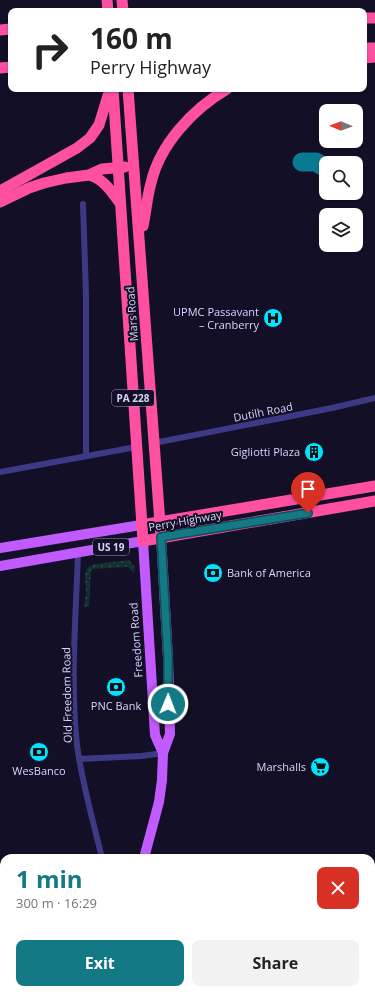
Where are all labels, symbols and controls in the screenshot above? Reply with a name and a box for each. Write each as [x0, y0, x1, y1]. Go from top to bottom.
text: 160 m [90, 19, 173, 57]
icon: right [24, 24, 76, 76]
text: Perry Highway [90, 55, 211, 79]
north arrow [319, 104, 363, 148]
map controls [319, 104, 363, 252]
button: search [319, 156, 363, 200]
button: layers [319, 208, 363, 252]
street label: Mars Road [122, 286, 141, 342]
place label: UPMC Passavant – Cranberry [173, 304, 259, 332]
hospital icon: UPMC Passavant – Cranberry [262, 307, 284, 329]
road number: PA 228 [112, 390, 154, 406]
street label: Dutilh Road [232, 398, 294, 425]
building icon: Gigliotti Plaza [303, 441, 325, 463]
place label: Gigliotti Plaza [231, 444, 300, 459]
pin [291, 472, 325, 513]
icon: arrive [297, 478, 319, 500]
street label: Perry Highway [147, 507, 223, 534]
road number: US 19 [93, 539, 129, 555]
bank icon: Bank of America [202, 562, 224, 584]
place label: Bank of America [227, 565, 311, 580]
street label: Freedom Road [125, 602, 146, 678]
street label: Old Freedom Road [58, 647, 75, 743]
bank icon: PNC Bank [105, 676, 127, 698]
position arrow [147, 683, 189, 725]
place label: PNC Bank [91, 698, 141, 713]
bank icon: WesBanco [28, 741, 50, 763]
supermarket icon: Marshalls [309, 756, 331, 778]
place label: Marshalls [257, 759, 306, 774]
place label: WesBanco [12, 763, 66, 778]
text: 1 min [16, 862, 83, 895]
button: close [317, 867, 359, 909]
text: 300 m · 16:29 [16, 894, 97, 912]
button: Exit [16, 940, 184, 986]
button: Share [192, 940, 359, 986]

